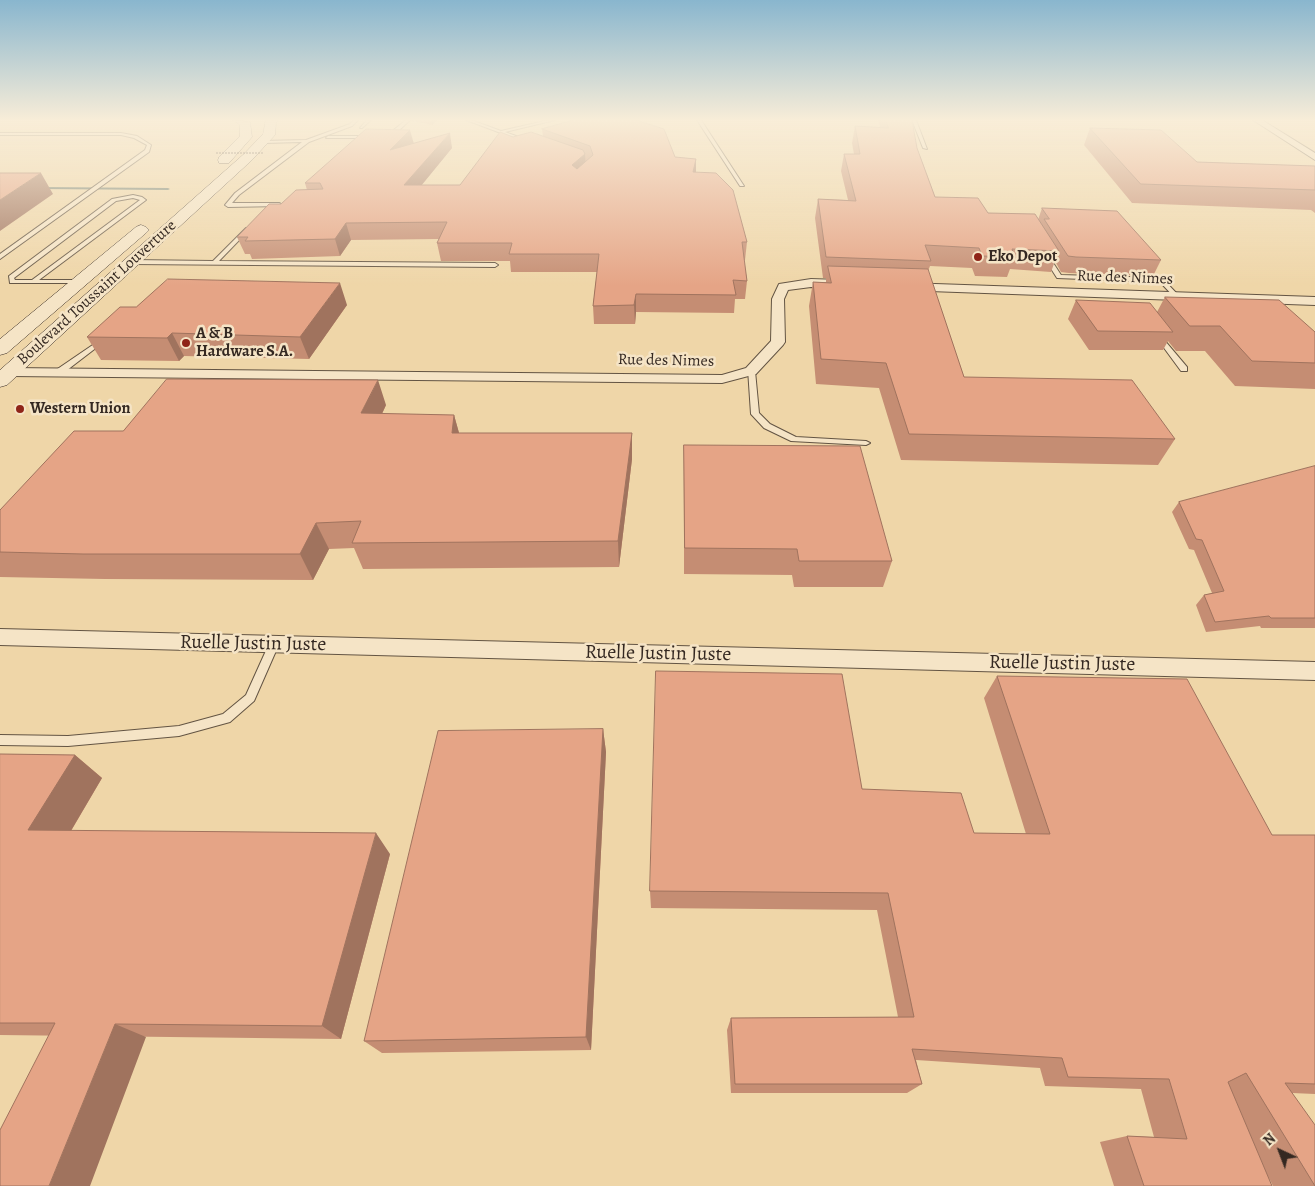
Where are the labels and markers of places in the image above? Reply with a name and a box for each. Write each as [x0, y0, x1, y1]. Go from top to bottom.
place label: Eko Depot [988, 247, 1057, 267]
marker: Eko Depot [972, 251, 984, 263]
place label: A & B Hardware S.A. [196, 324, 293, 362]
marker: A & B Hardware S.A. [180, 337, 192, 349]
place label: Western Union [30, 399, 130, 419]
marker: Western Union [14, 403, 26, 415]

